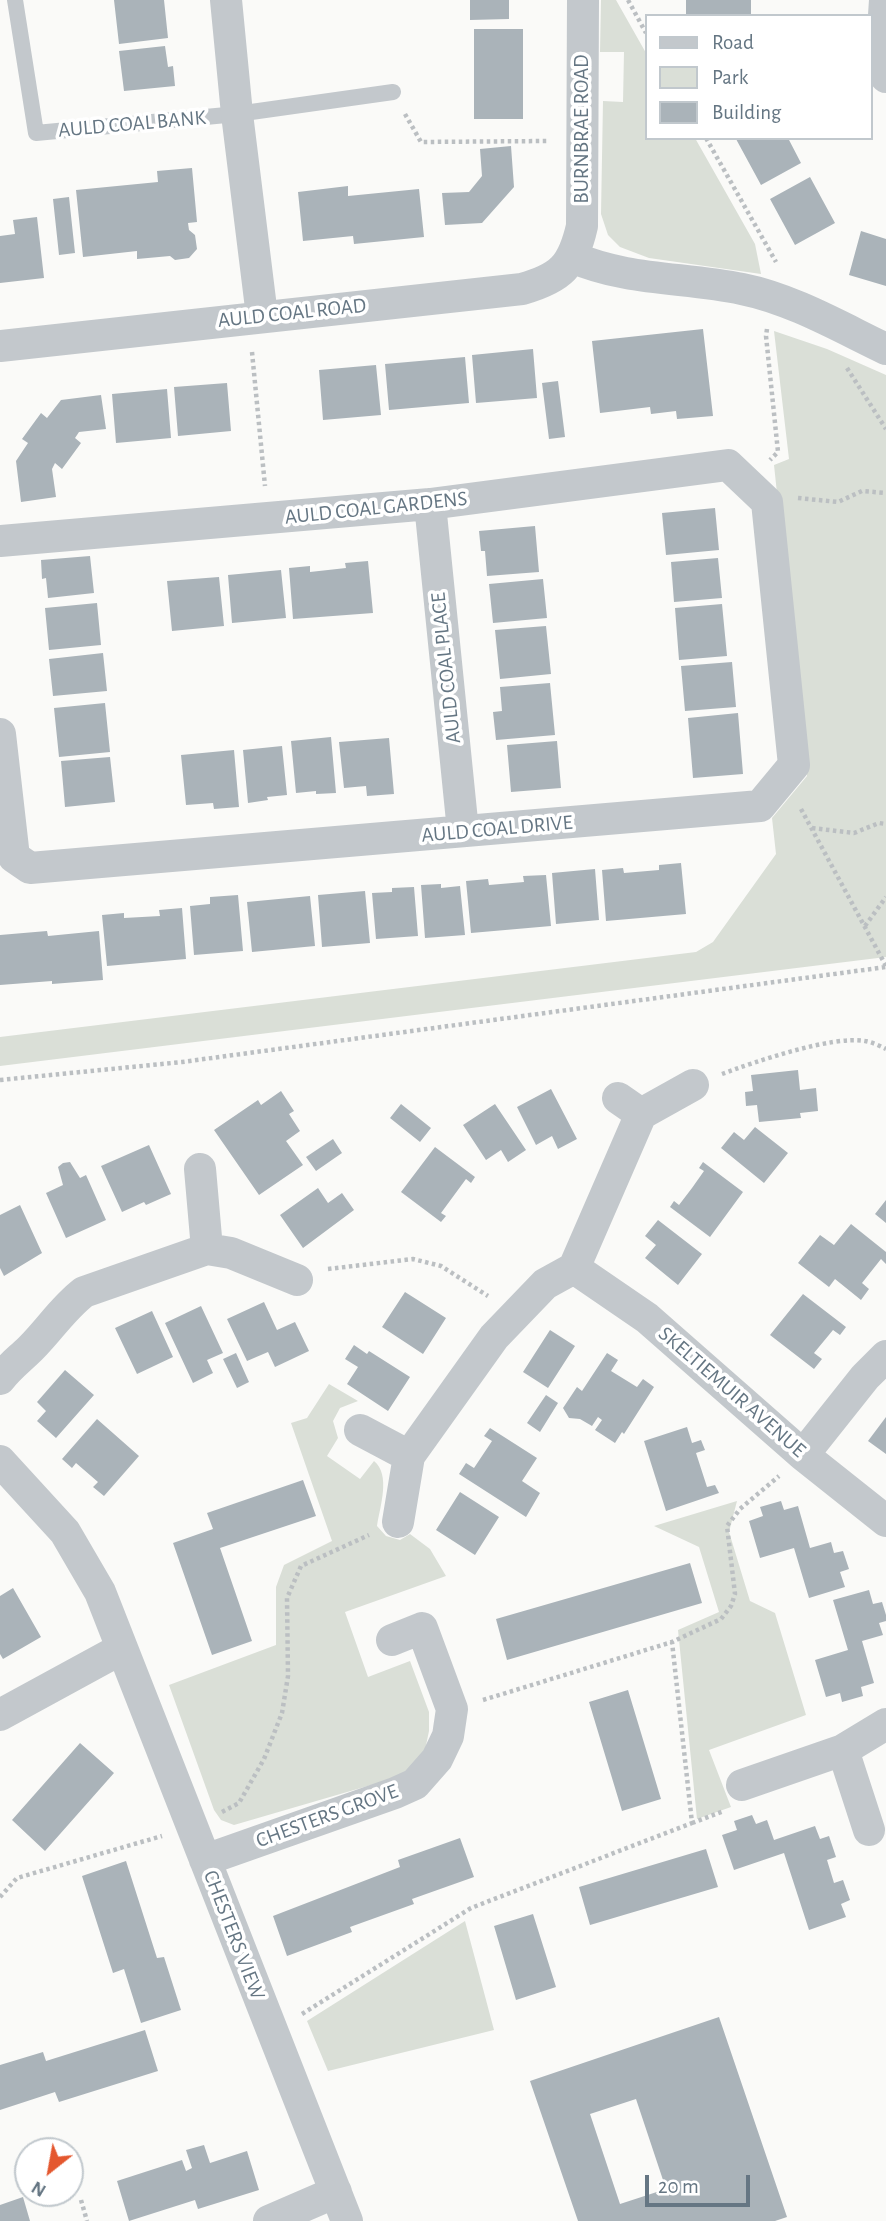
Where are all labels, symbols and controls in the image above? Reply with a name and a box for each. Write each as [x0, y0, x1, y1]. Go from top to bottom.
legend [644, 14, 872, 140]
text: Road [712, 32, 754, 53]
street label: BURNBRAE ROAD [569, 54, 595, 204]
text: Park [712, 67, 748, 88]
text: Building [712, 102, 781, 123]
street label: AULD COAL BANK [57, 105, 207, 143]
street label: AULD COAL ROAD [217, 293, 367, 333]
street label: AULD COAL GARDENS [284, 486, 468, 530]
street label: AULD COAL PLACE [426, 591, 466, 745]
street label: AULD COAL DRIVE [420, 810, 574, 848]
street label: SKELTIEMUIR AVENUE [653, 1321, 811, 1463]
street label: CHESTERS GROVE [252, 1779, 402, 1853]
street label: CHESTERS VIEW [198, 1867, 270, 2003]
north arrow [14, 2137, 84, 2207]
scale bar [648, 2162, 753, 2206]
text: 20 m [658, 2176, 699, 2197]
text: N [28, 2177, 50, 2200]

